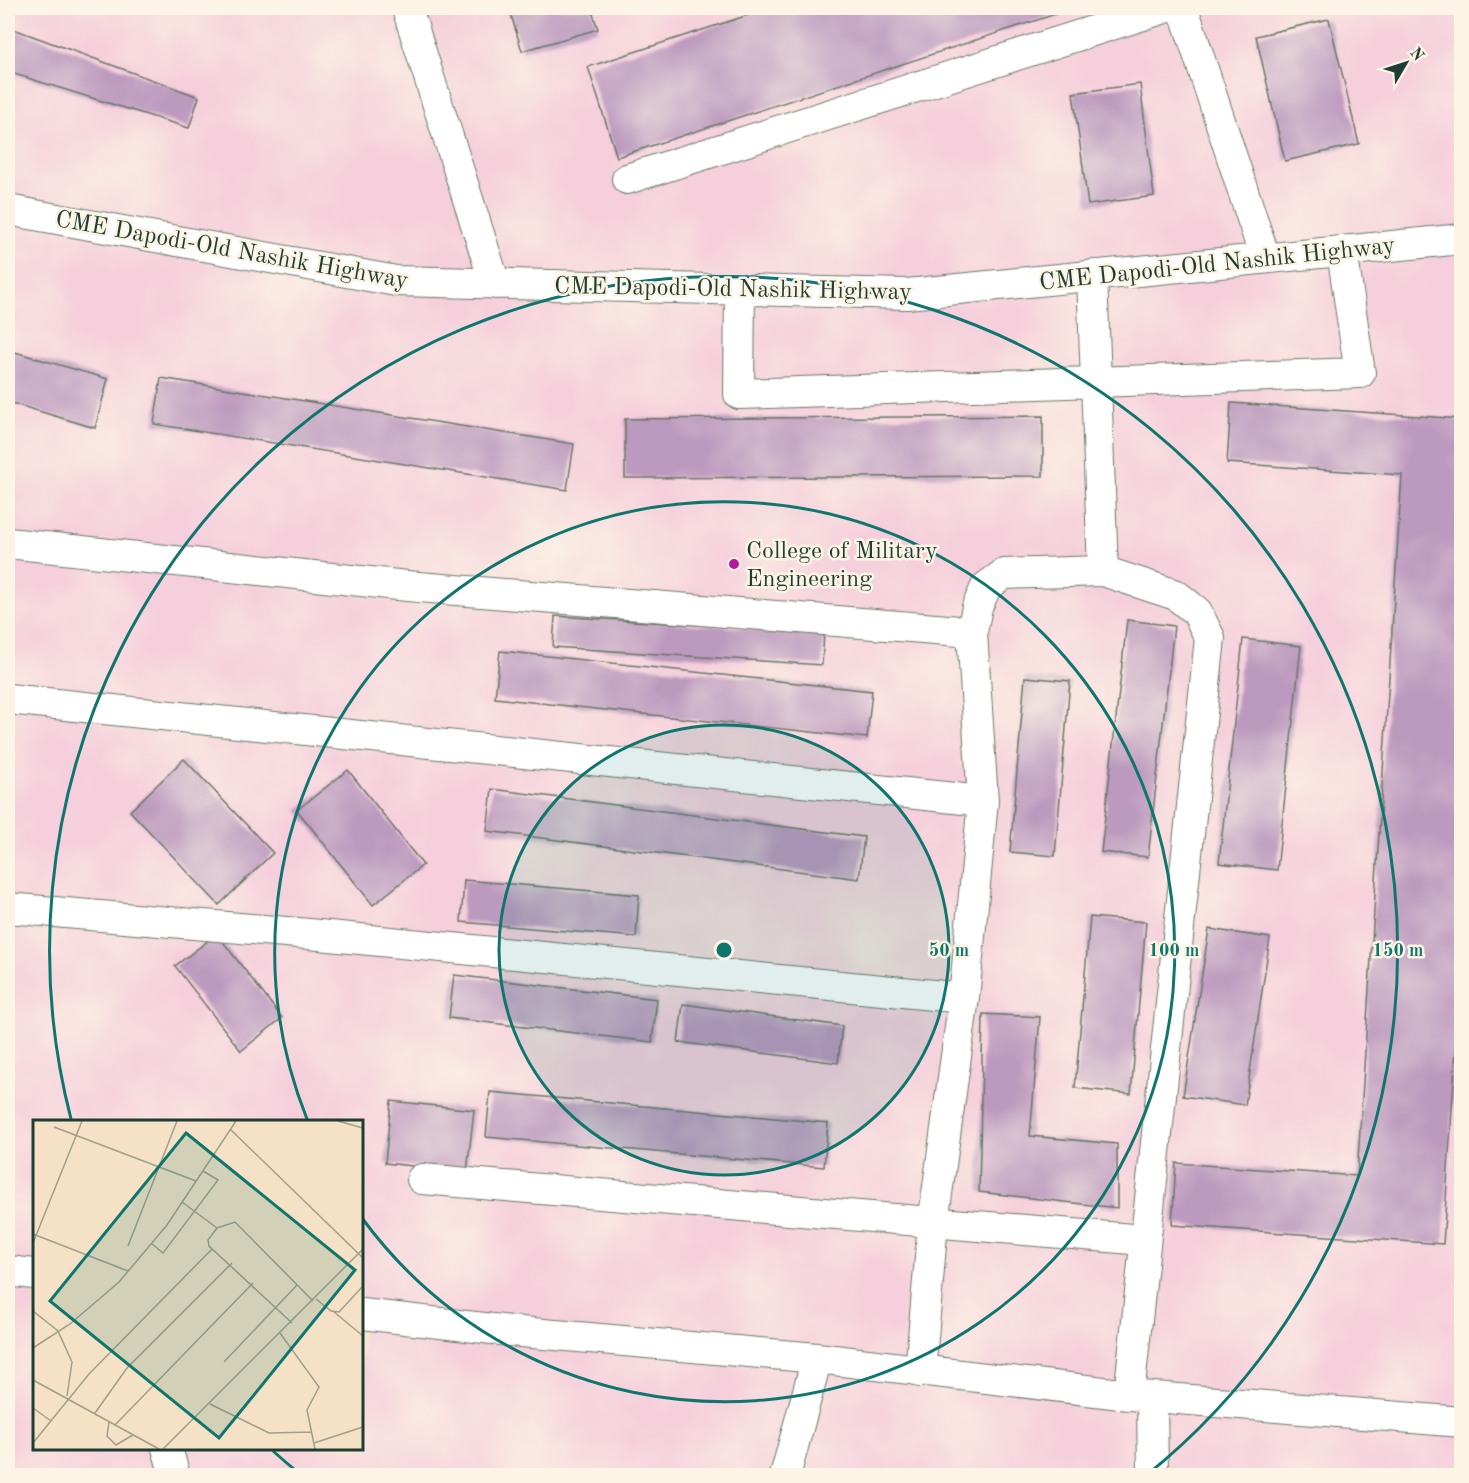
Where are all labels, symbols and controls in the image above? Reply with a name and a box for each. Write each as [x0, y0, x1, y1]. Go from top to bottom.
north arrow [1376, 33, 1436, 93]
text: N [1406, 45, 1427, 65]
street label: CME Dapodi-Old Nashik Highway [53, 208, 410, 294]
street label: CME Dapodi-Old Nashik Highway [1038, 234, 1397, 296]
street label: CME Dapodi-Old Nashik Highway [554, 275, 912, 305]
place label: College of Military Engineering [746, 540, 938, 592]
marker: College of Military Engineering [727, 557, 741, 571]
centre of rings [714, 940, 734, 960]
text: 50 m [929, 942, 969, 960]
text: 100 m [1149, 942, 1199, 960]
text: 150 m [1373, 942, 1423, 960]
inset map [33, 1120, 363, 1450]

